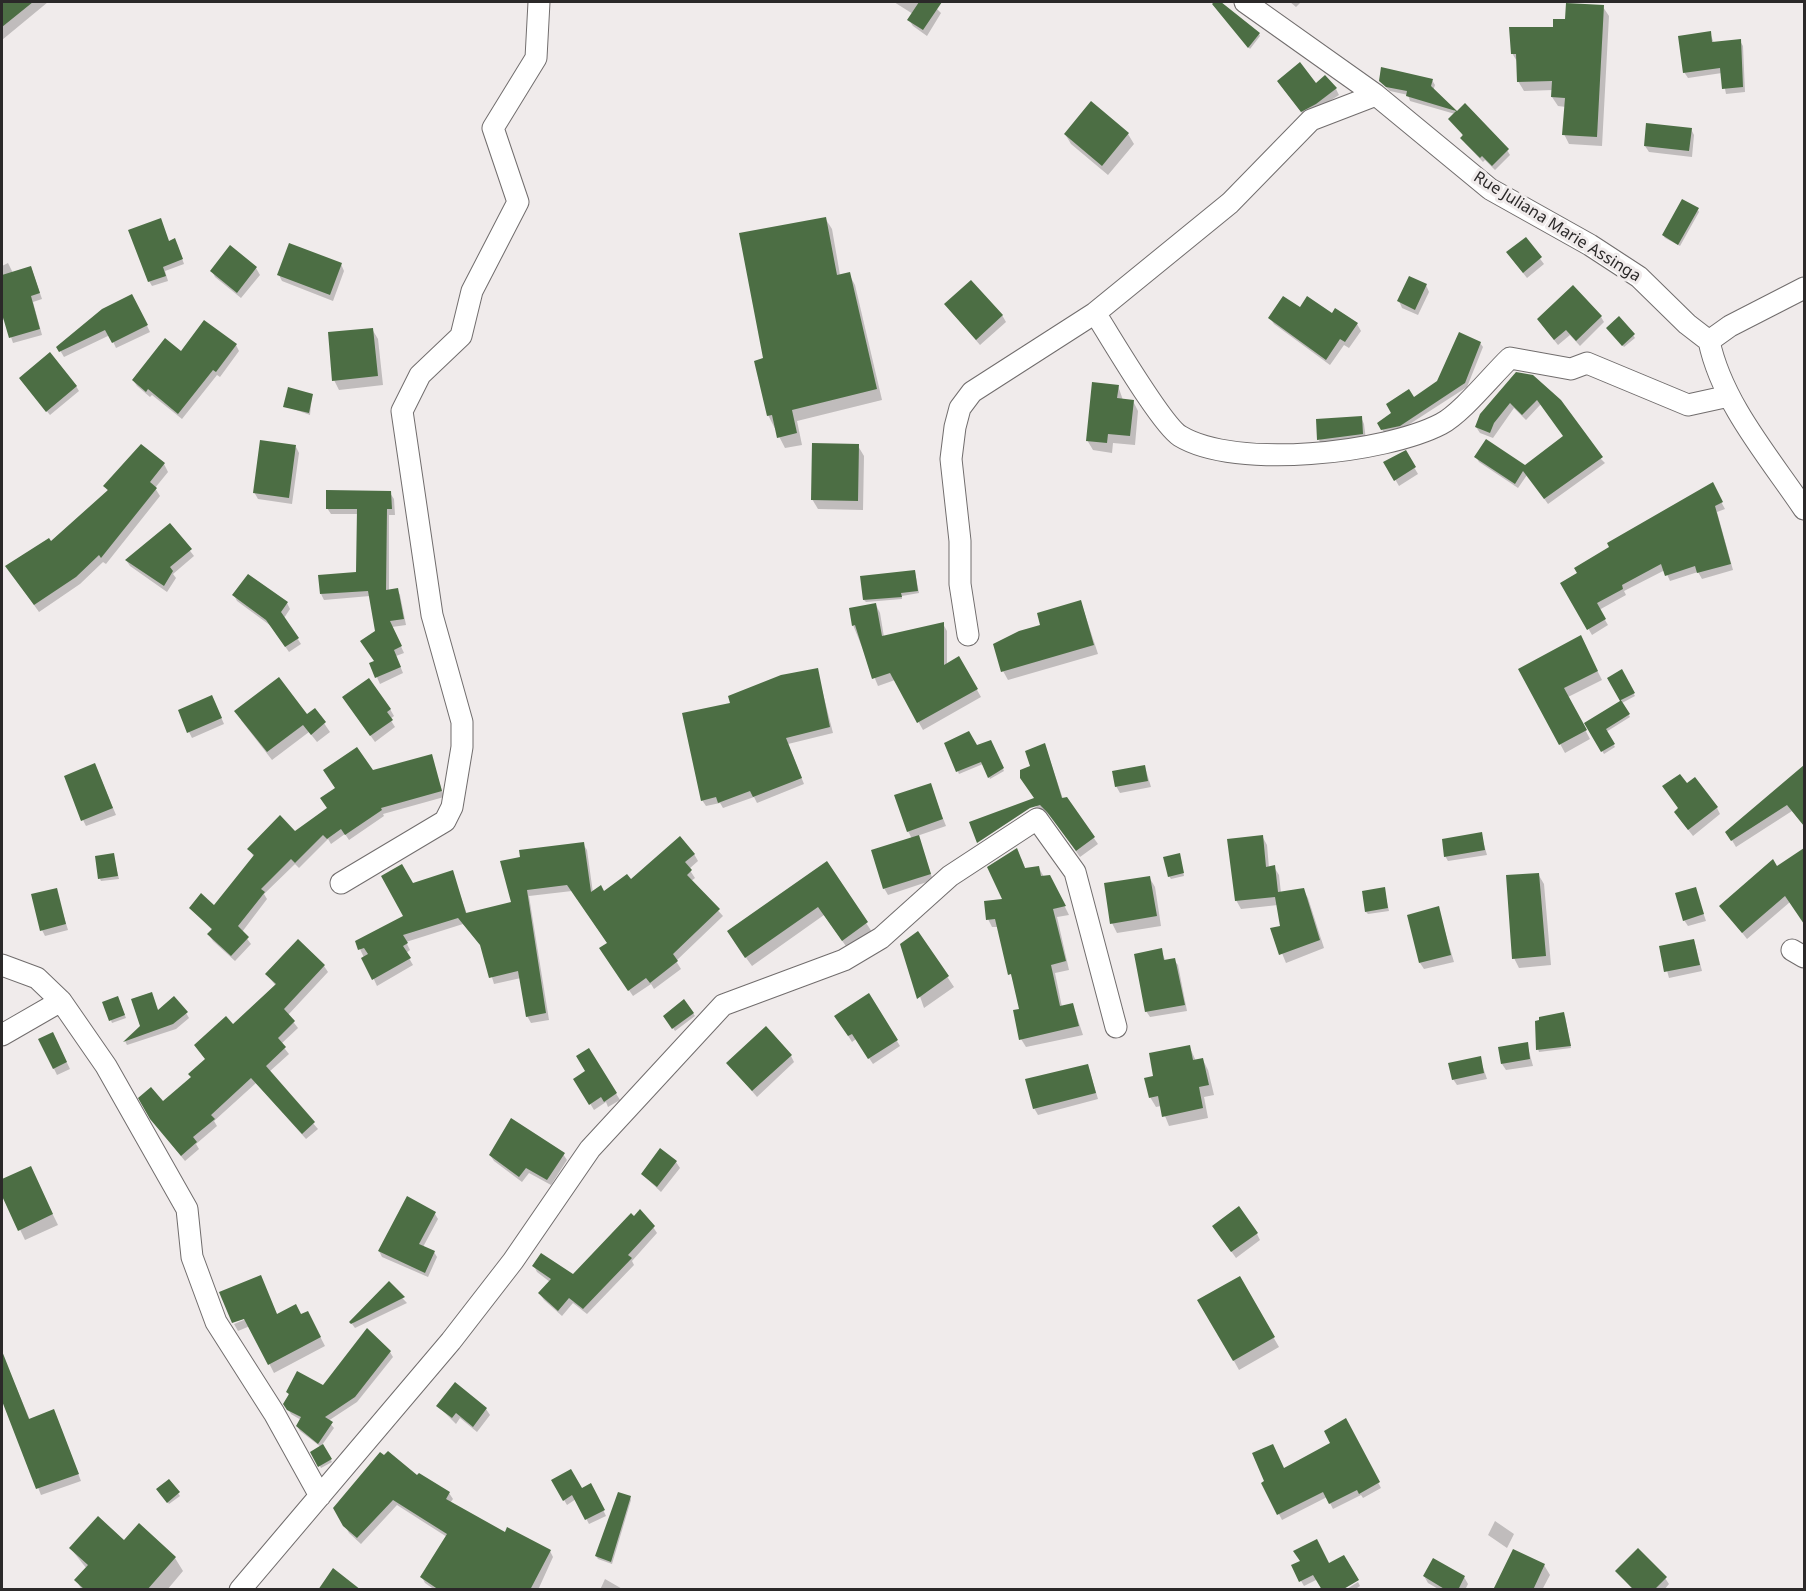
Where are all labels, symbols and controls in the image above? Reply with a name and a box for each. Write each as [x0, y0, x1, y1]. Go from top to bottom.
street label: Rue Juliana Marie Assinga [1470, 168, 1644, 286]

